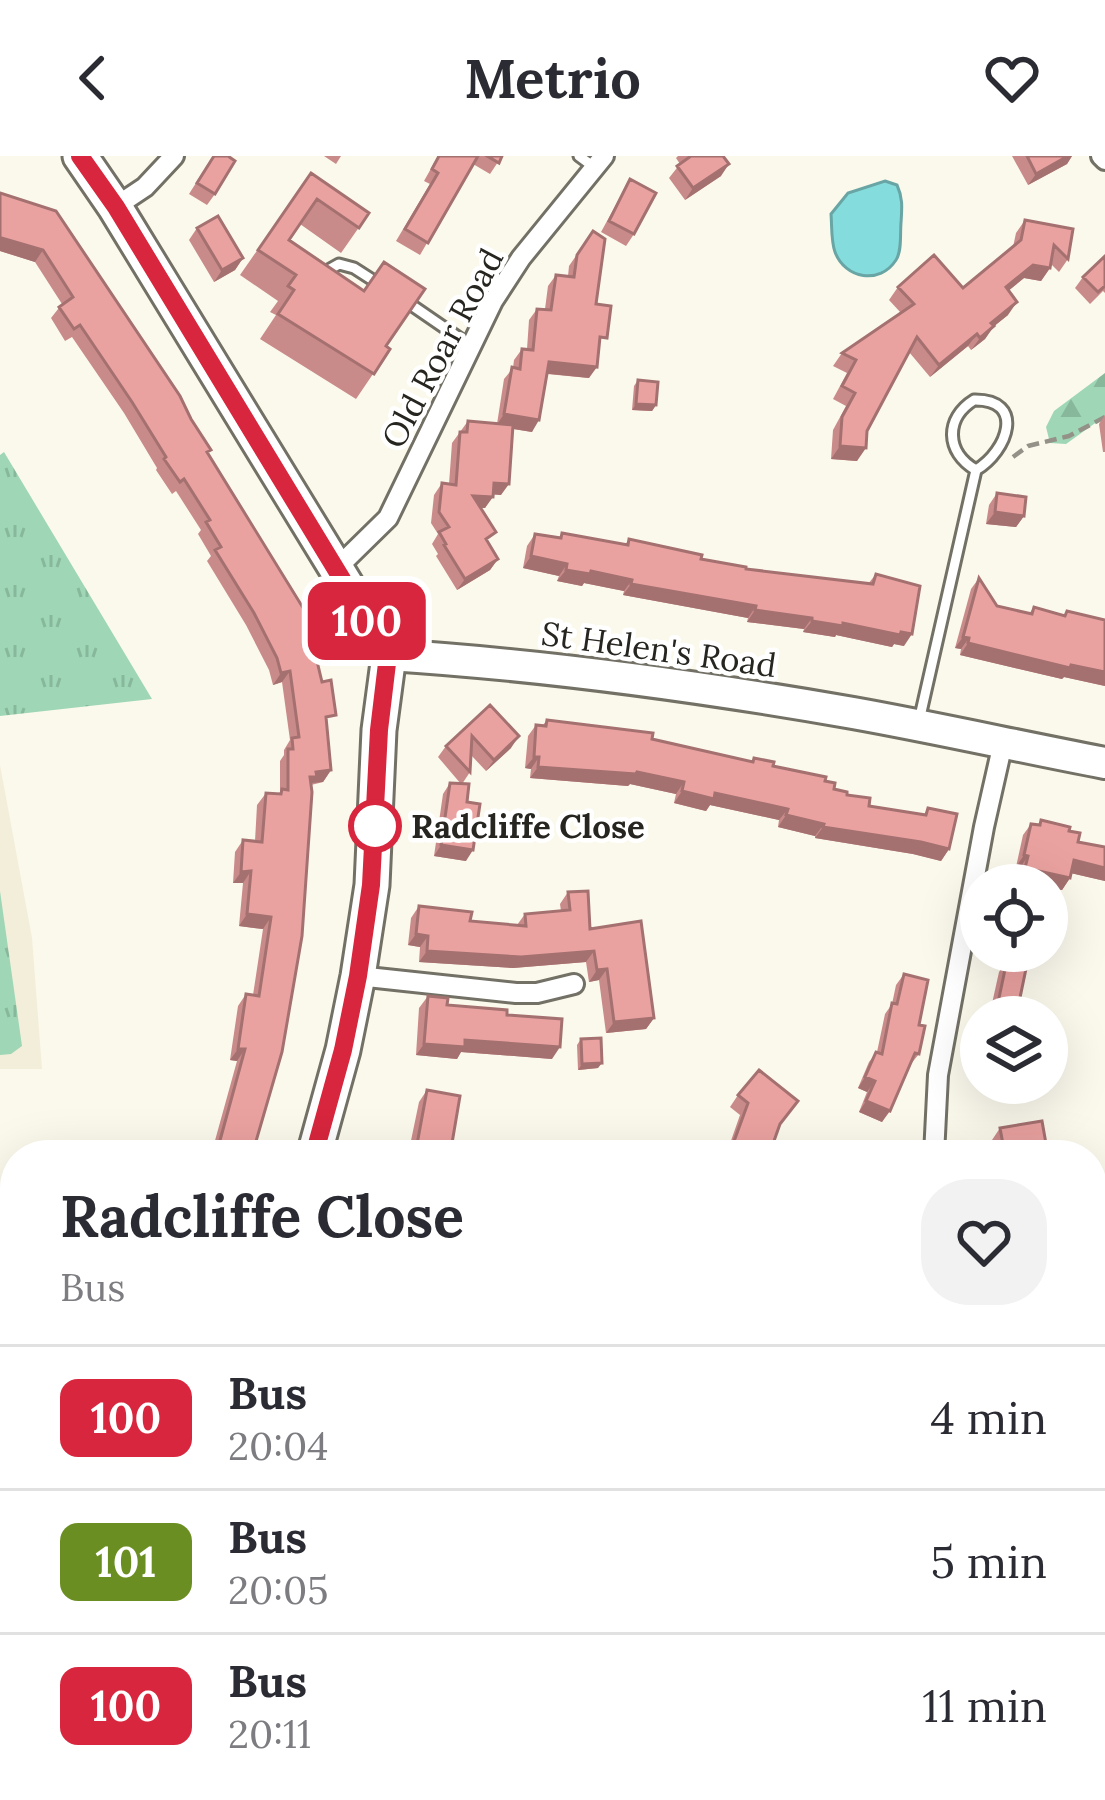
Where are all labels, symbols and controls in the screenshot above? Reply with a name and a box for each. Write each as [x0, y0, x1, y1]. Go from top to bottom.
text: Metrio [464, 44, 641, 113]
icon: back [60, 45, 126, 111]
icon: heart [979, 45, 1045, 111]
street label: Old Roar Road [372, 241, 512, 455]
line badge: 100 [298, 582, 436, 660]
text: 100 [332, 594, 402, 648]
street label: St Helen's Road [539, 612, 779, 686]
marker: Radcliffe Close [350, 801, 400, 851]
place label: Radcliffe Close [411, 805, 645, 847]
map controls [960, 864, 1068, 1104]
button: locate [960, 864, 1068, 972]
button: layers [960, 996, 1068, 1104]
button: heart [921, 1179, 1047, 1305]
text: Radcliffe Close [60, 1180, 464, 1253]
text: Bus [60, 1262, 125, 1312]
text: Bus [228, 1364, 307, 1421]
text: 4 min [931, 1389, 1047, 1446]
text: 100 [91, 1391, 161, 1445]
text: 20:04 [228, 1421, 328, 1471]
text: Bus [228, 1508, 307, 1565]
text: 5 min [930, 1533, 1047, 1590]
text: 101 [96, 1535, 156, 1589]
text: 20:05 [228, 1565, 328, 1615]
text: Bus [228, 1652, 307, 1709]
text: 11 min [922, 1677, 1047, 1734]
text: 100 [91, 1679, 161, 1733]
text: 20:11 [228, 1709, 311, 1759]

